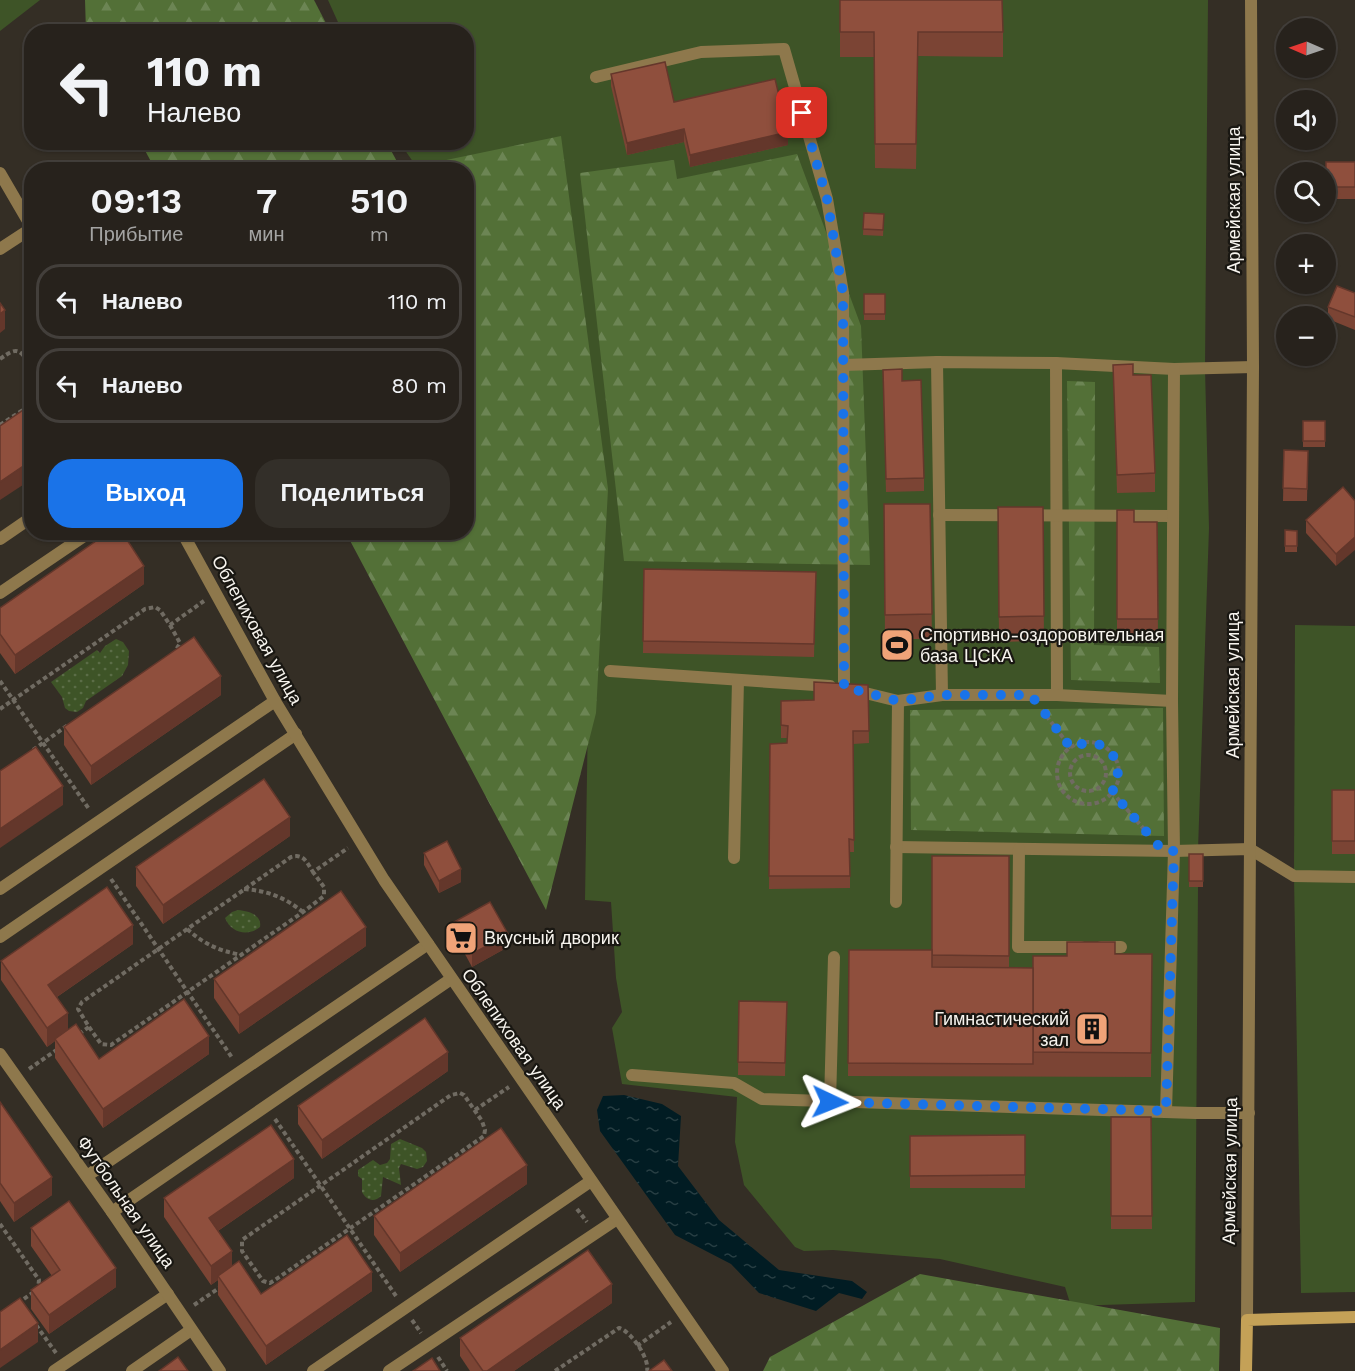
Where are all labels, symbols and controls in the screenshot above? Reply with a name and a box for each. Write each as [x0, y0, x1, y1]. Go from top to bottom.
north arrow [1276, 18, 1336, 78]
map controls [1276, 18, 1336, 366]
text: 110 m [147, 47, 262, 96]
icon: left [48, 48, 126, 126]
pin [776, 87, 827, 138]
button: sound [1276, 90, 1336, 150]
icon: arrive [785, 96, 818, 129]
text: Налево [147, 97, 241, 129]
street label: Армейская улица [1223, 125, 1244, 274]
button: search [1276, 162, 1336, 222]
text: 09:13 [90, 180, 182, 222]
text: 7 [256, 180, 277, 222]
text: 510 [350, 180, 409, 222]
text: Прибытие [89, 222, 183, 246]
text: мин [249, 222, 285, 246]
text: m [370, 222, 389, 246]
button: + [1276, 234, 1336, 294]
icon: left [51, 285, 84, 318]
text: Налево [102, 289, 183, 314]
text: 110 m [388, 289, 447, 314]
button: − [1276, 306, 1336, 366]
icon: left [51, 369, 84, 402]
text: Налево [102, 373, 183, 398]
text: 80 m [391, 373, 447, 398]
button: Выход [48, 459, 243, 528]
button: Поделиться [255, 459, 450, 528]
street label: Облепиховая улица [208, 551, 308, 709]
street label: Армейская улица [1222, 610, 1243, 759]
place label: Спортивно-оздоровительная база ЦСКА [920, 624, 1164, 666]
sports icon: Спортивно-оздоровительная база ЦСКА [879, 627, 915, 663]
supermarket icon: Вкусный дворик [443, 920, 479, 956]
place label: Вкусный дворик [484, 927, 619, 948]
street label: Облепиховая улица [458, 964, 572, 1114]
place label: Гимнастический зал [934, 1008, 1069, 1050]
building icon: Гимнастический зал [1074, 1011, 1110, 1047]
position arrow [798, 1070, 862, 1134]
street label: Армейская улица [1218, 1096, 1241, 1245]
street label: Футбольная улица [73, 1132, 180, 1272]

